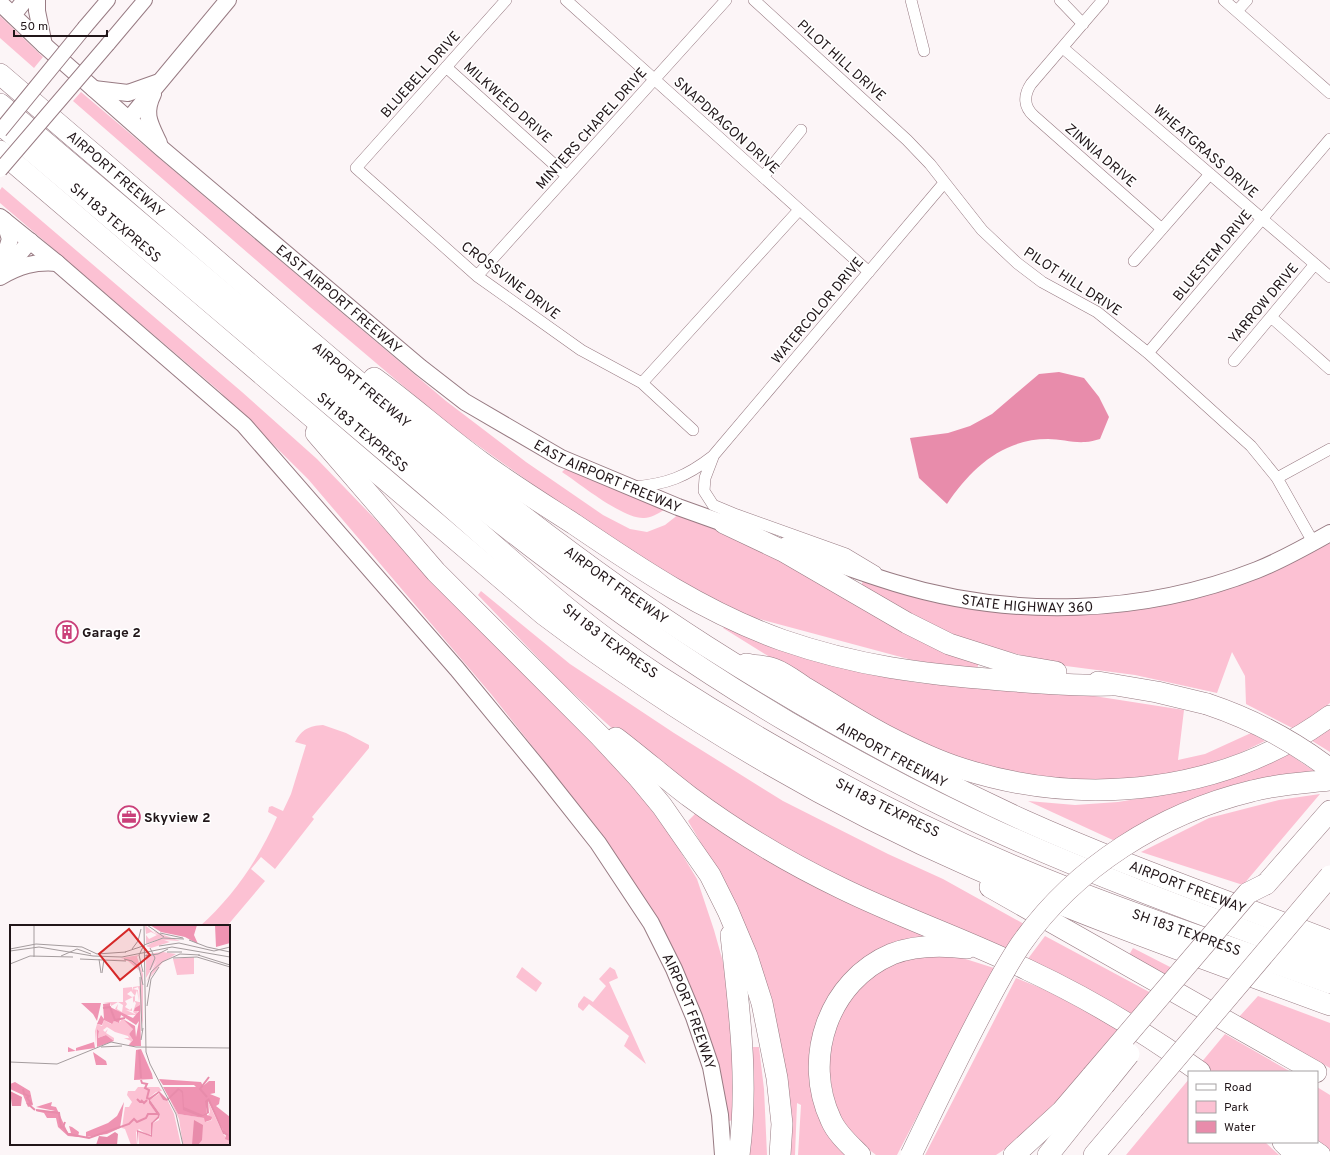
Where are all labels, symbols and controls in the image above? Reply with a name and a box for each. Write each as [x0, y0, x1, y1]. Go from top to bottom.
scale bar [14, 12, 107, 38]
street label: PILOT HILL DRIVE [793, 17, 889, 105]
text: 50 m [20, 19, 48, 35]
street label: BLUEBELL DRIVE [378, 28, 464, 122]
street label: MILKWEED DRIVE [459, 59, 555, 147]
street label: MINTERS CHAPEL DRIVE [533, 65, 651, 193]
street label: SNAPDRAGON DRIVE [670, 74, 782, 178]
street label: WHEATGRASS DRIVE [1149, 102, 1261, 202]
street label: ZINNIA DRIVE [1061, 121, 1139, 192]
street label: AIRPORT FREEWAY [63, 128, 167, 221]
street label: SH 183 TEXPRESS [66, 180, 164, 267]
street label: BLUESTEM DRIVE [1170, 207, 1256, 305]
street label: CROSSVINE DRIVE [457, 239, 563, 324]
street label: EAST AIRPORT FREEWAY [272, 242, 405, 358]
street label: PILOT HILL DRIVE [1020, 244, 1124, 320]
street label: WATERCOLOR DRIVE [769, 254, 868, 368]
street label: YARROW DRIVE [1225, 260, 1303, 348]
street label: AIRPORT FREEWAY [308, 339, 414, 432]
street label: SH 183 TEXPRESS [313, 390, 411, 477]
street label: EAST AIRPORT FREEWAY [530, 437, 683, 517]
street label: AIRPORT FREEWAY [560, 543, 671, 629]
street label: STATE HIGHWAY 360 [960, 592, 1094, 617]
street label: SH 183 TEXPRESS [559, 601, 661, 683]
building icon: Garage 2 [54, 619, 80, 645]
place label: Garage 2 [82, 625, 141, 642]
street label: AIRPORT FREEWAY [833, 719, 950, 792]
street label: SH 183 TEXPRESS [832, 775, 942, 842]
office icon: Skyview 2 [116, 804, 142, 830]
place label: Skyview 2 [144, 810, 211, 827]
street label: AIRPORT FREEWAY [1126, 858, 1248, 918]
street label: SH 183 TEXPRESS [1129, 906, 1243, 960]
inset map [10, 925, 230, 1145]
street label: AIRPORT FREEWAY [658, 951, 718, 1072]
legend [1188, 1071, 1318, 1143]
text: Road [1224, 1080, 1252, 1096]
text: Park [1224, 1100, 1249, 1116]
text: Water [1224, 1120, 1256, 1136]

